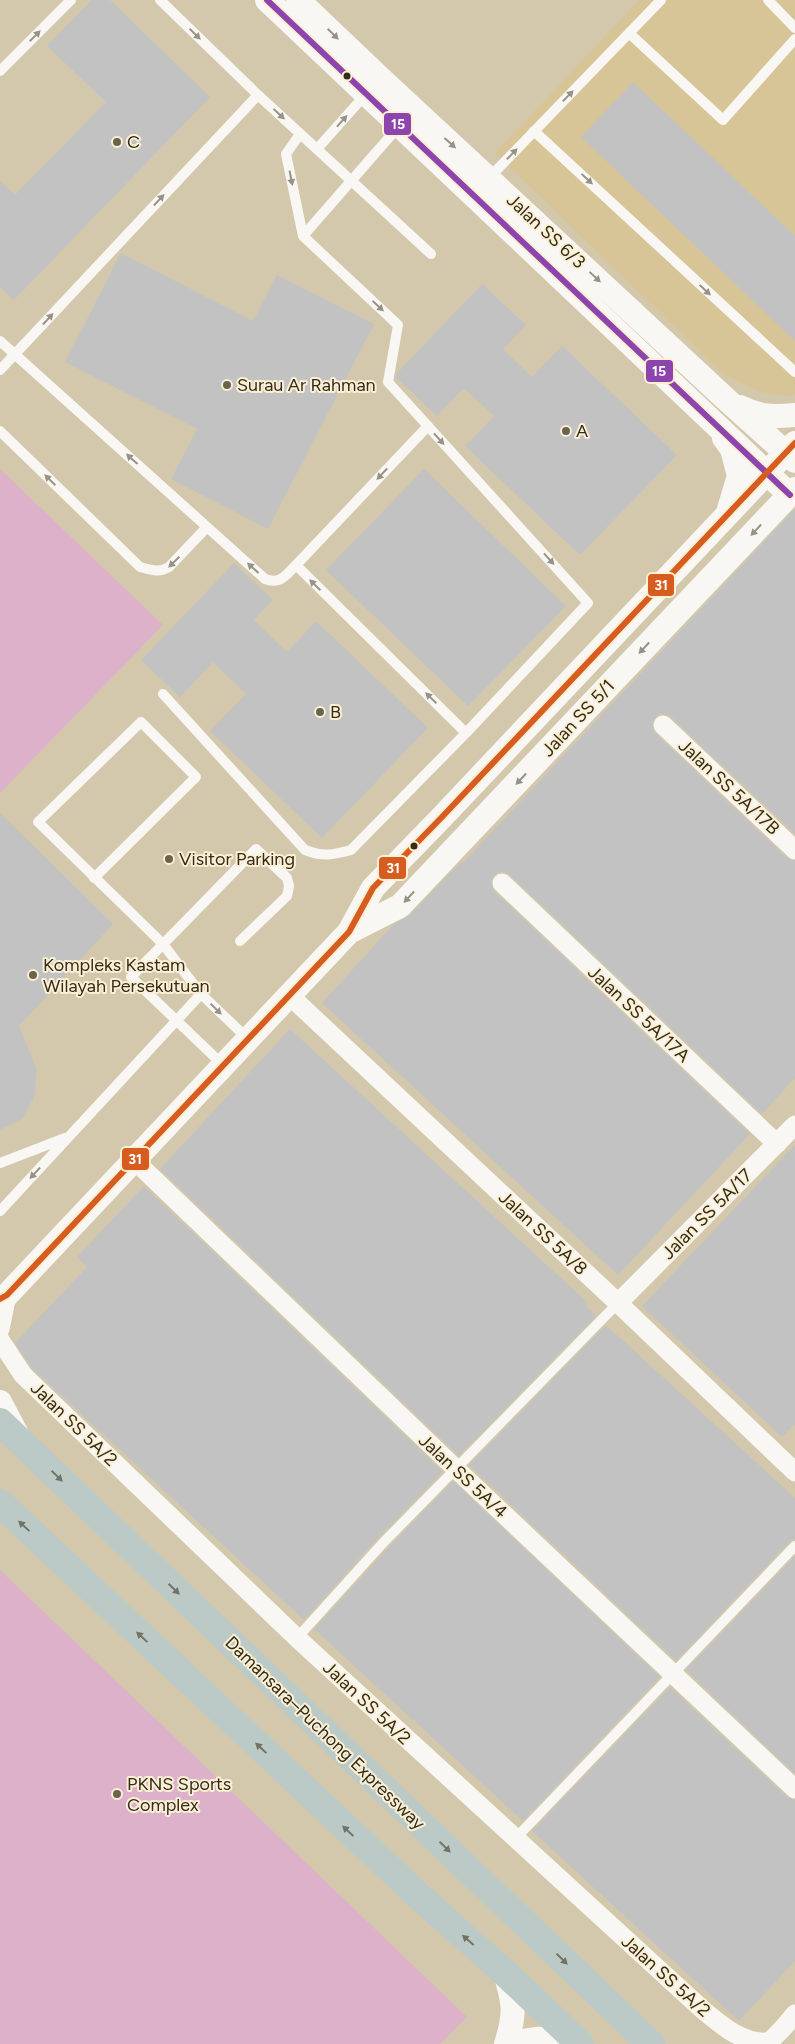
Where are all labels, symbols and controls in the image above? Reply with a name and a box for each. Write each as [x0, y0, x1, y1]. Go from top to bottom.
one-way arrow [189, 28, 201, 40]
one-way arrow [327, 28, 339, 40]
one-way arrow [28, 30, 40, 42]
unlabelled marker [342, 71, 352, 81]
one-way arrow [562, 90, 574, 102]
one-way arrow [273, 108, 285, 120]
line badge: 15 [383, 112, 412, 136]
one-way arrow [336, 115, 347, 128]
text: 15 [391, 116, 405, 133]
place label: C [127, 131, 140, 153]
marker: C [111, 136, 123, 148]
one-way arrow [444, 137, 456, 149]
one-way arrow [505, 149, 517, 161]
one-way arrow [288, 170, 296, 186]
one-way arrow [580, 173, 592, 185]
street label: Jalan SS 6/3 [502, 189, 590, 273]
one-way arrow [153, 195, 165, 207]
one-way arrow [589, 271, 601, 283]
one-way arrow [699, 284, 711, 296]
one-way arrow [372, 300, 384, 312]
one-way arrow [42, 313, 54, 325]
line badge: 15 [645, 359, 674, 383]
text: 15 [652, 363, 666, 380]
place label: Surau Ar Rahman [237, 374, 376, 396]
marker: Surau Ar Rahman [221, 379, 233, 391]
place label: A [576, 420, 588, 442]
marker: A [560, 425, 572, 437]
one-way arrow [434, 433, 445, 446]
one-way arrow [126, 453, 138, 465]
one-way arrow [376, 468, 388, 480]
one-way arrow [45, 474, 57, 486]
one-way arrow [750, 524, 762, 536]
one-way arrow [543, 553, 555, 565]
one-way arrow [168, 556, 180, 568]
one-way arrow [247, 562, 259, 574]
line badge: 31 [647, 573, 675, 597]
text: 31 [654, 577, 668, 594]
one-way arrow [310, 579, 322, 591]
one-way arrow [638, 642, 650, 654]
street label: Jalan SS 5/1 [537, 675, 619, 761]
one-way arrow [426, 693, 438, 705]
place label: B [330, 701, 341, 723]
marker: B [314, 706, 326, 718]
street label: Jalan SS 5A/17B [674, 735, 784, 839]
one-way arrow [515, 773, 527, 785]
unlabelled marker [409, 841, 419, 851]
place label: Visitor Parking [179, 848, 295, 870]
marker: Visitor Parking [163, 853, 175, 865]
line badge: 31 [378, 856, 407, 880]
text: 31 [386, 860, 400, 877]
one-way arrow [403, 891, 415, 903]
place label: Kompleks Kastam Wilayah Persekutuan [43, 954, 210, 997]
street label: Jalan SS 5A/17A [583, 961, 695, 1067]
marker: Kompleks Kastam Wilayah Persekutuan [27, 969, 39, 981]
one-way arrow [210, 1003, 222, 1015]
line badge: 31 [121, 1147, 150, 1171]
text: 31 [128, 1151, 142, 1168]
street label: Jalan SS 5A/17 [657, 1164, 757, 1264]
one-way arrow [29, 1166, 41, 1178]
street label: Jalan SS 5A/8 [494, 1186, 592, 1280]
street label: Jalan SS 5A/2 [26, 1377, 122, 1471]
street label: Jalan SS 5A/4 [414, 1429, 512, 1523]
one-way arrow [51, 1470, 63, 1482]
one-way arrow [19, 1520, 31, 1532]
one-way arrow [168, 1582, 180, 1594]
one-way arrow [137, 1631, 149, 1643]
street label: Damansara–Puchong Expressway [220, 1631, 430, 1835]
street label: Jalan SS 5A/2 [318, 1657, 416, 1749]
one-way arrow [255, 1742, 267, 1754]
place label: PKNS Sports Complex [127, 1773, 231, 1816]
marker: PKNS Sports Complex [111, 1788, 123, 1800]
one-way arrow [343, 1825, 355, 1837]
one-way arrow [438, 1841, 450, 1853]
street label: Jalan SS 5A/2 [617, 1930, 715, 2022]
one-way arrow [462, 1935, 475, 1946]
one-way arrow [556, 1953, 568, 1965]

